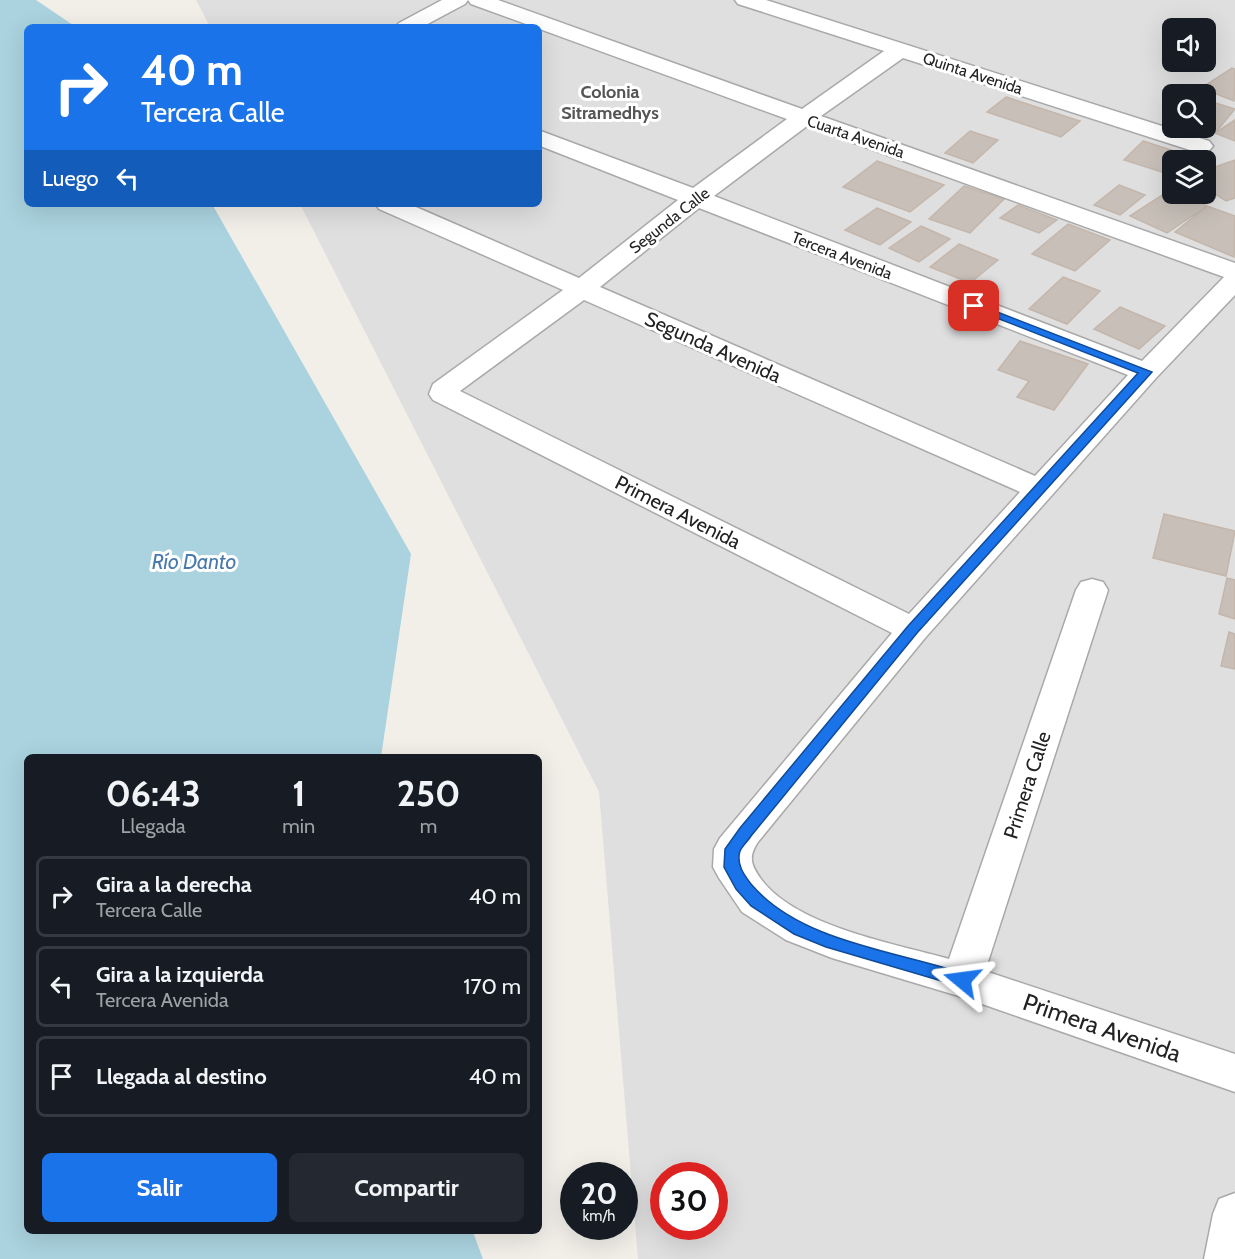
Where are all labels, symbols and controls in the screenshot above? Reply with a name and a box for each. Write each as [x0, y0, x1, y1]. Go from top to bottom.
map controls [1162, 18, 1216, 204]
button: sound [1162, 18, 1216, 72]
text: 40 m [141, 44, 243, 96]
icon: right [42, 48, 120, 126]
street label: Quinta Avenida [921, 48, 1025, 99]
district label: Colonia Sitramedhys [561, 81, 659, 124]
button: search [1162, 84, 1216, 138]
text: Tercera Calle [141, 96, 285, 129]
street label: Cuarta Avenida [805, 111, 907, 162]
button: layers [1162, 150, 1216, 204]
icon: left [111, 162, 144, 195]
text: Luego [42, 165, 99, 192]
street label: Segunda Calle [626, 183, 713, 257]
street label: Tercera Avenida [789, 228, 895, 283]
pin [948, 280, 999, 331]
icon: arrive [957, 289, 990, 322]
street label: Segunda Avenida [641, 306, 785, 388]
street label: Primera Avenida [611, 470, 745, 554]
water label: Río Danto [152, 549, 236, 574]
street label: Primera Calle [998, 728, 1056, 842]
text: 06:43 [105, 771, 201, 815]
text: 1 [292, 771, 305, 815]
text: 250 [397, 771, 461, 815]
text: Llegada [121, 814, 186, 838]
text: min [282, 814, 315, 838]
text: m [420, 814, 437, 838]
text: Gira a la derecha [96, 871, 252, 898]
icon: right [45, 880, 78, 913]
text: 40 m [469, 883, 521, 910]
text: Tercera Calle [96, 898, 202, 922]
position arrow [930, 948, 994, 1012]
text: Gira a la izquierda [96, 961, 264, 988]
icon: left [45, 970, 78, 1003]
text: 170 m [463, 973, 521, 1000]
street label: Primera Avenida [1019, 987, 1185, 1068]
text: Tercera Avenida [96, 988, 228, 1012]
icon: arrive [45, 1060, 78, 1093]
text: Llegada al destino [96, 1063, 267, 1090]
text: 40 m [469, 1063, 521, 1090]
button: Salir [42, 1153, 277, 1222]
button: Compartir [289, 1153, 524, 1222]
speed limit sign: 30 [650, 1162, 728, 1240]
text: 20 [580, 1175, 618, 1212]
text: km/h [583, 1207, 615, 1225]

